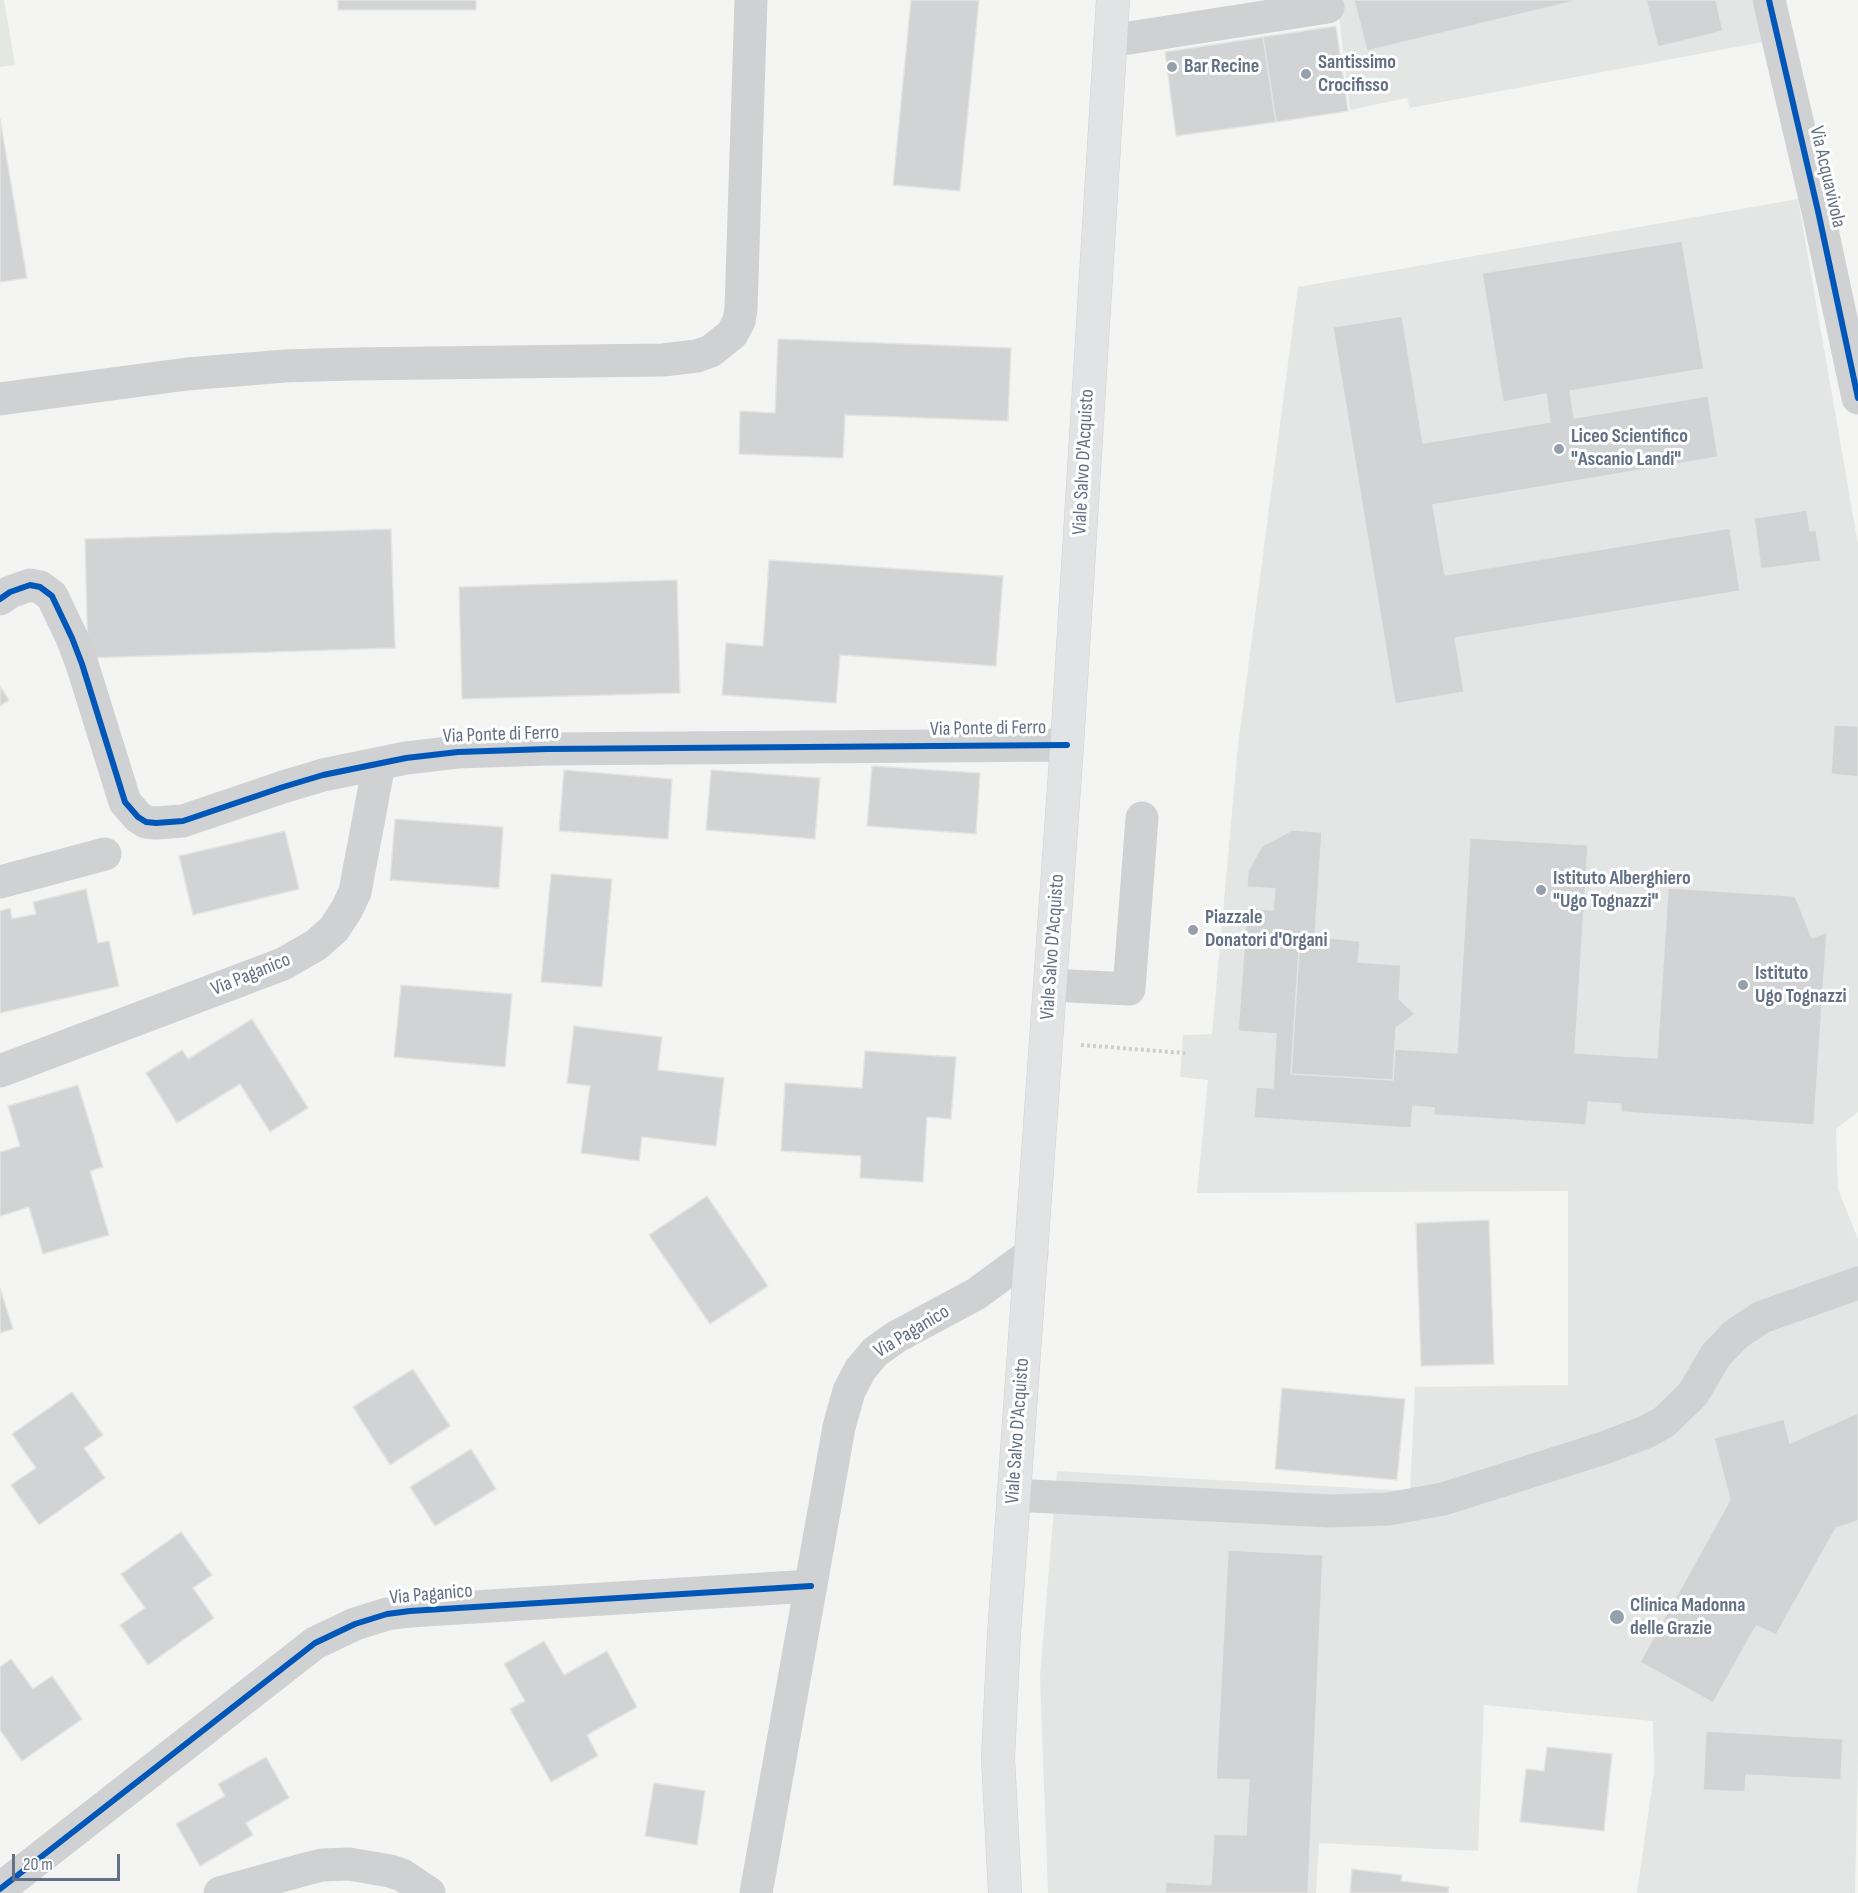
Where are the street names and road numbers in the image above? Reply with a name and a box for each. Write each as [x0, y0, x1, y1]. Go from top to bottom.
street label: Via Acquavivola [1804, 124, 1850, 230]
street label: Viale Salvo D'Acquisto [1068, 388, 1100, 536]
street label: Via Ponte di Ferro [930, 716, 1046, 742]
street label: Via Ponte di Ferro [442, 721, 560, 749]
street label: Viale Salvo D'Acquisto [1036, 873, 1070, 1021]
street label: Via Paganico [208, 948, 294, 1002]
street label: Via Paganico [870, 1300, 954, 1364]
street label: Viale Salvo D'Acquisto [1001, 1357, 1035, 1505]
street label: Via Paganico [388, 1579, 474, 1611]

